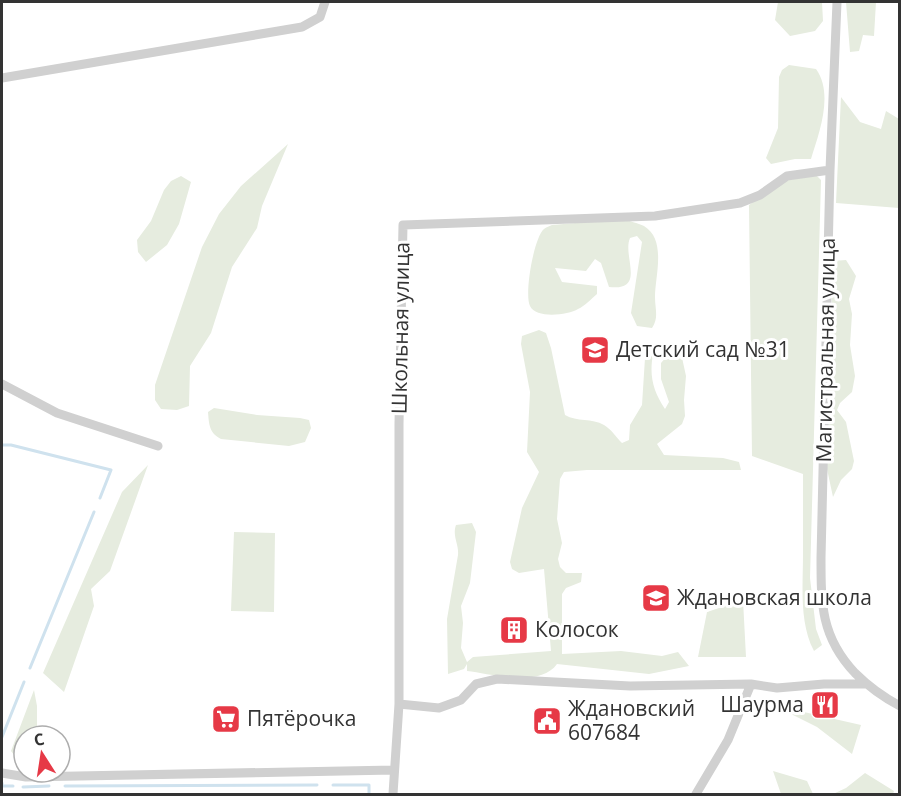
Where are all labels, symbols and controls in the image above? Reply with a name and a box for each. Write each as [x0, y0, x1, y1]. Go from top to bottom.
street label: Магистральная улица [809, 237, 841, 462]
street label: Школьная улица [384, 242, 416, 414]
school or university icon: Детский сад №31 [579, 334, 611, 366]
place label: Детский сад №31 [616, 335, 790, 363]
school or university icon: Ждановская школа [640, 582, 672, 614]
place label: Ждановская школа [677, 583, 872, 611]
building icon: Колосок [498, 614, 530, 646]
place label: Колосок [535, 615, 619, 643]
restaurant icon: Шаурма [809, 689, 841, 721]
place label: Шаурма [720, 690, 804, 718]
place label: Ждановский 607684 [568, 694, 695, 746]
supermarket icon: Пятёрочка [210, 703, 242, 735]
place label: Пятёрочка [247, 704, 356, 732]
public building icon: Ждановский 607684 [531, 705, 563, 737]
north arrow [12, 724, 72, 784]
text: С [32, 728, 46, 751]

